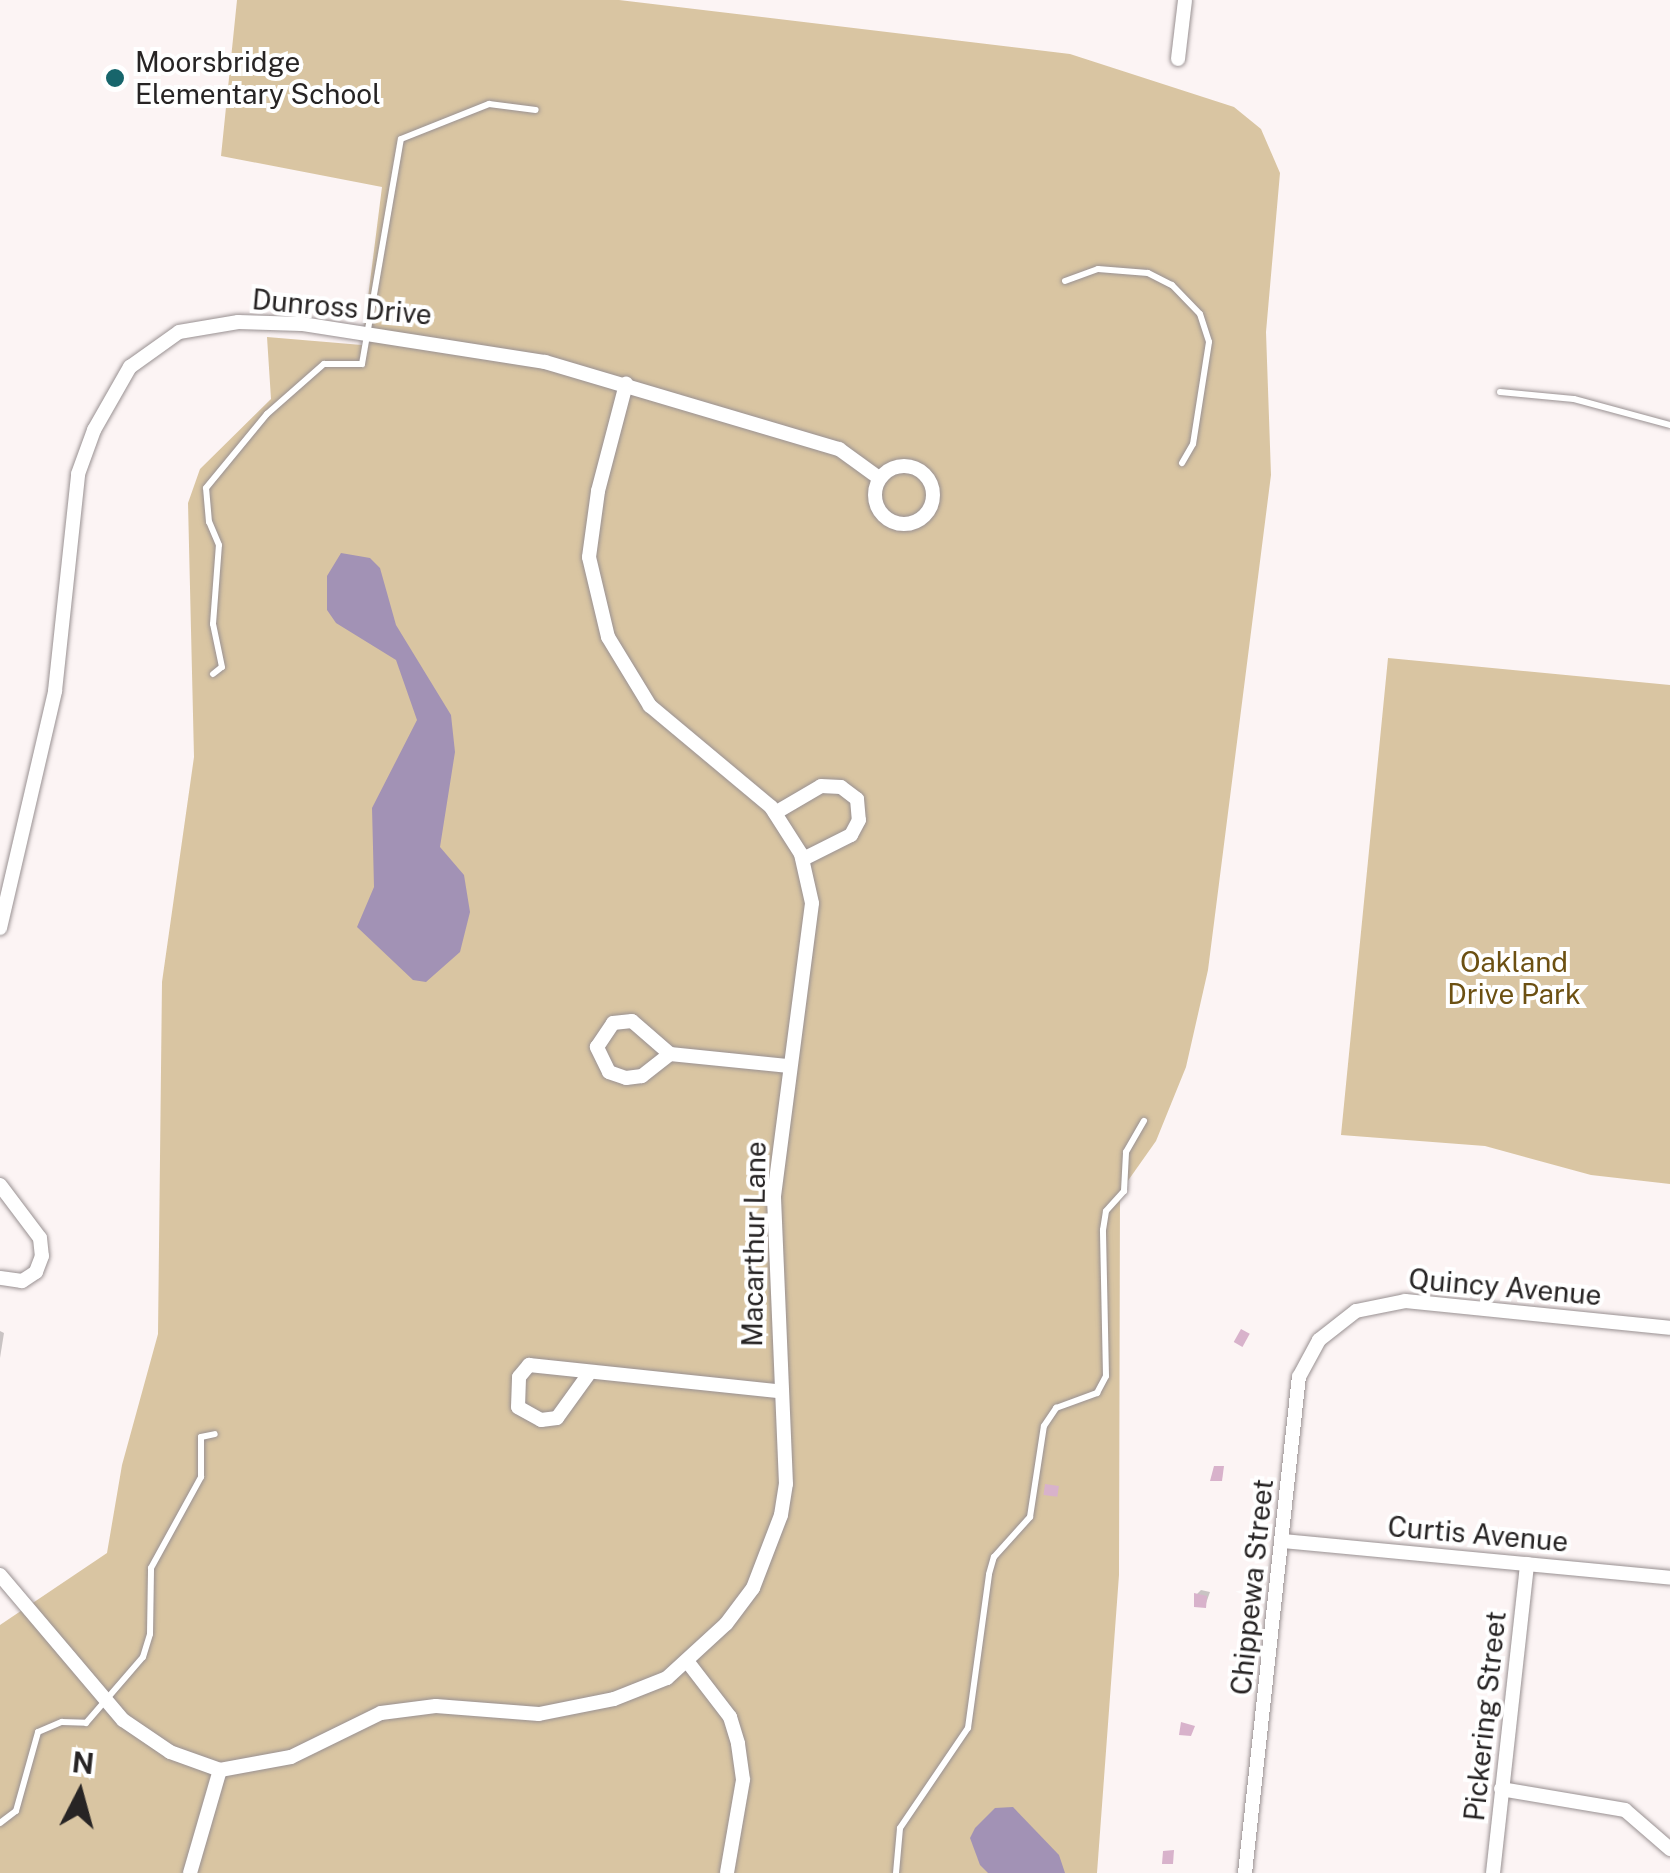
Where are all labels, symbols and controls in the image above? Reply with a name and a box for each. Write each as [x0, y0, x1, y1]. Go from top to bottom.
place label: Moorsbridge Elementary School [135, 45, 381, 111]
marker: Moorsbridge Elementary School [104, 67, 126, 89]
street label: Dunross Drive [251, 282, 433, 332]
park label: Oakland Drive Park [1447, 945, 1581, 1011]
street label: Macarthur Lane [735, 1141, 773, 1347]
street label: Quincy Avenue [1407, 1262, 1603, 1312]
street label: Chippewa Street [1224, 1477, 1280, 1697]
street label: Curtis Avenue [1386, 1509, 1570, 1559]
street label: Pickering Street [1457, 1609, 1513, 1823]
north arrow [30, 1743, 130, 1843]
text: N [71, 1745, 96, 1780]

